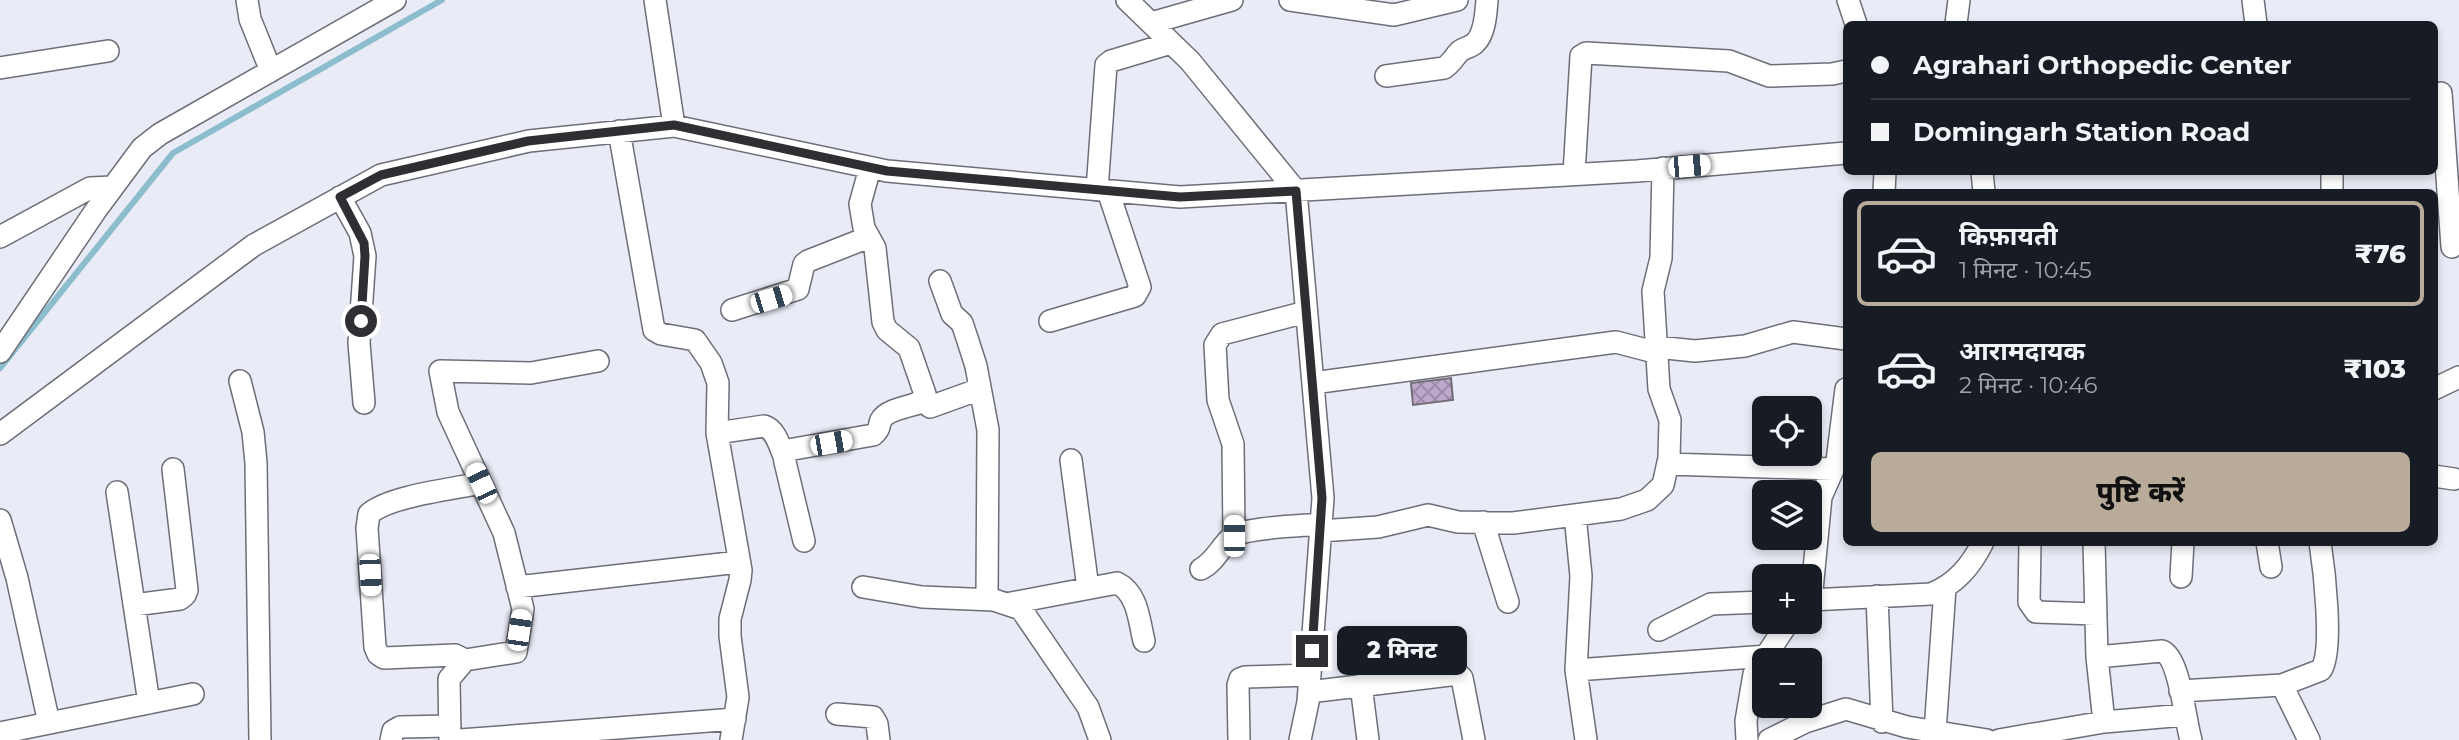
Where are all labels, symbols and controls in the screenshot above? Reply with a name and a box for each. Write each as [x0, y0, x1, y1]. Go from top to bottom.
text: Agrahari Orthopedic Center [1913, 49, 2292, 81]
text: Domingarh Station Road [1913, 116, 2250, 148]
car [1668, 154, 1711, 178]
text: किफ़ायती [1959, 220, 2058, 252]
icon: car [1875, 222, 1938, 285]
text: ₹76 [2354, 238, 2406, 270]
text: 1 मिनट · 10:45 [1959, 256, 2092, 284]
car [748, 283, 795, 315]
route start [345, 305, 377, 337]
text: आरामदायक [1959, 335, 2085, 367]
icon: car [1875, 337, 1938, 400]
text: ₹103 [2343, 353, 2406, 385]
text: 2 मिनट · 10:46 [1959, 371, 2098, 399]
map controls [1752, 396, 1822, 718]
button: locate [1752, 396, 1822, 466]
car [809, 429, 854, 457]
button: पुष्टि करें [1871, 452, 2410, 532]
car [463, 460, 500, 506]
button: layers [1752, 480, 1822, 550]
car [1224, 515, 1245, 557]
car [359, 553, 382, 597]
button: + [1752, 564, 1822, 634]
car [506, 608, 533, 652]
callout: 2 मिनट [1336, 626, 1466, 676]
route end [1296, 635, 1328, 667]
text: 2 मिनट [1367, 636, 1437, 664]
button: − [1752, 648, 1822, 718]

